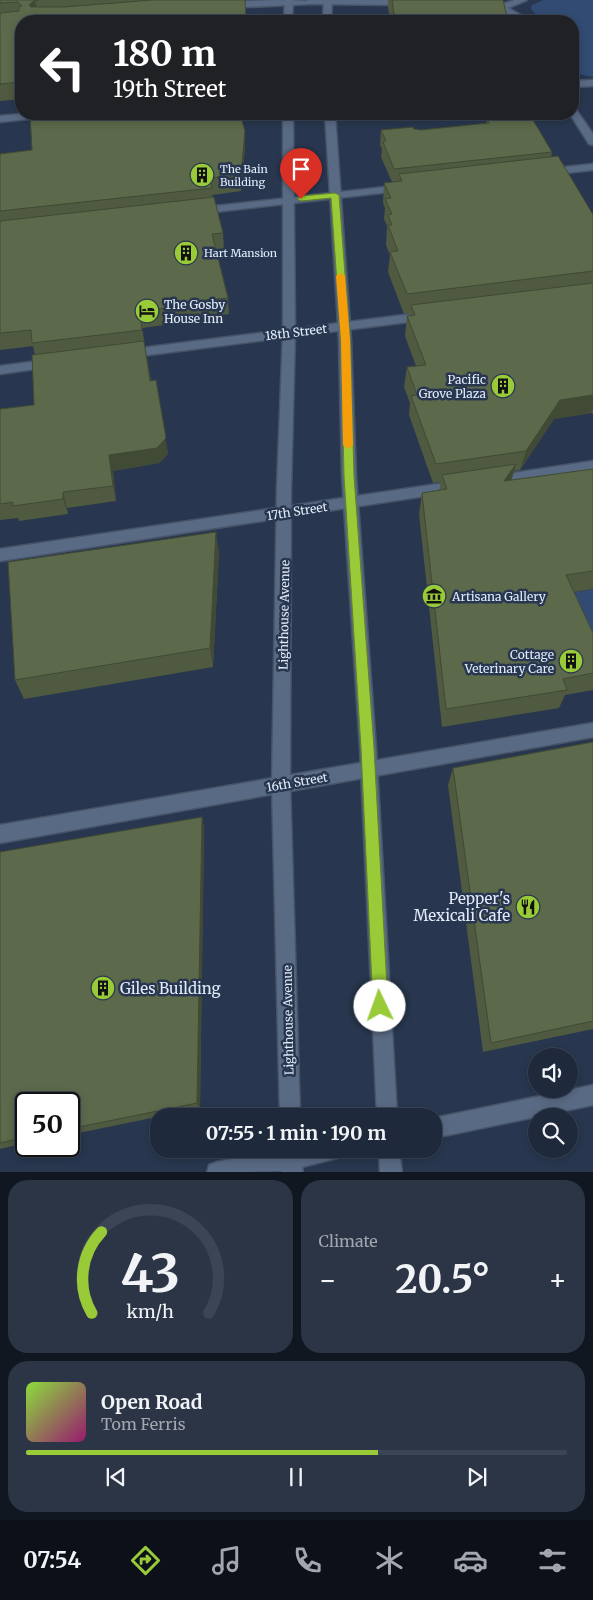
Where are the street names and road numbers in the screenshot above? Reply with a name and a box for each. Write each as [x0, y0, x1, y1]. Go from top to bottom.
street label: 18th Street [264, 321, 328, 343]
street label: 17th Street [266, 499, 329, 523]
street label: Lighthouse Avenue [276, 560, 292, 670]
street label: 16th Street [265, 769, 329, 795]
street label: Lighthouse Avenue [280, 965, 296, 1075]

